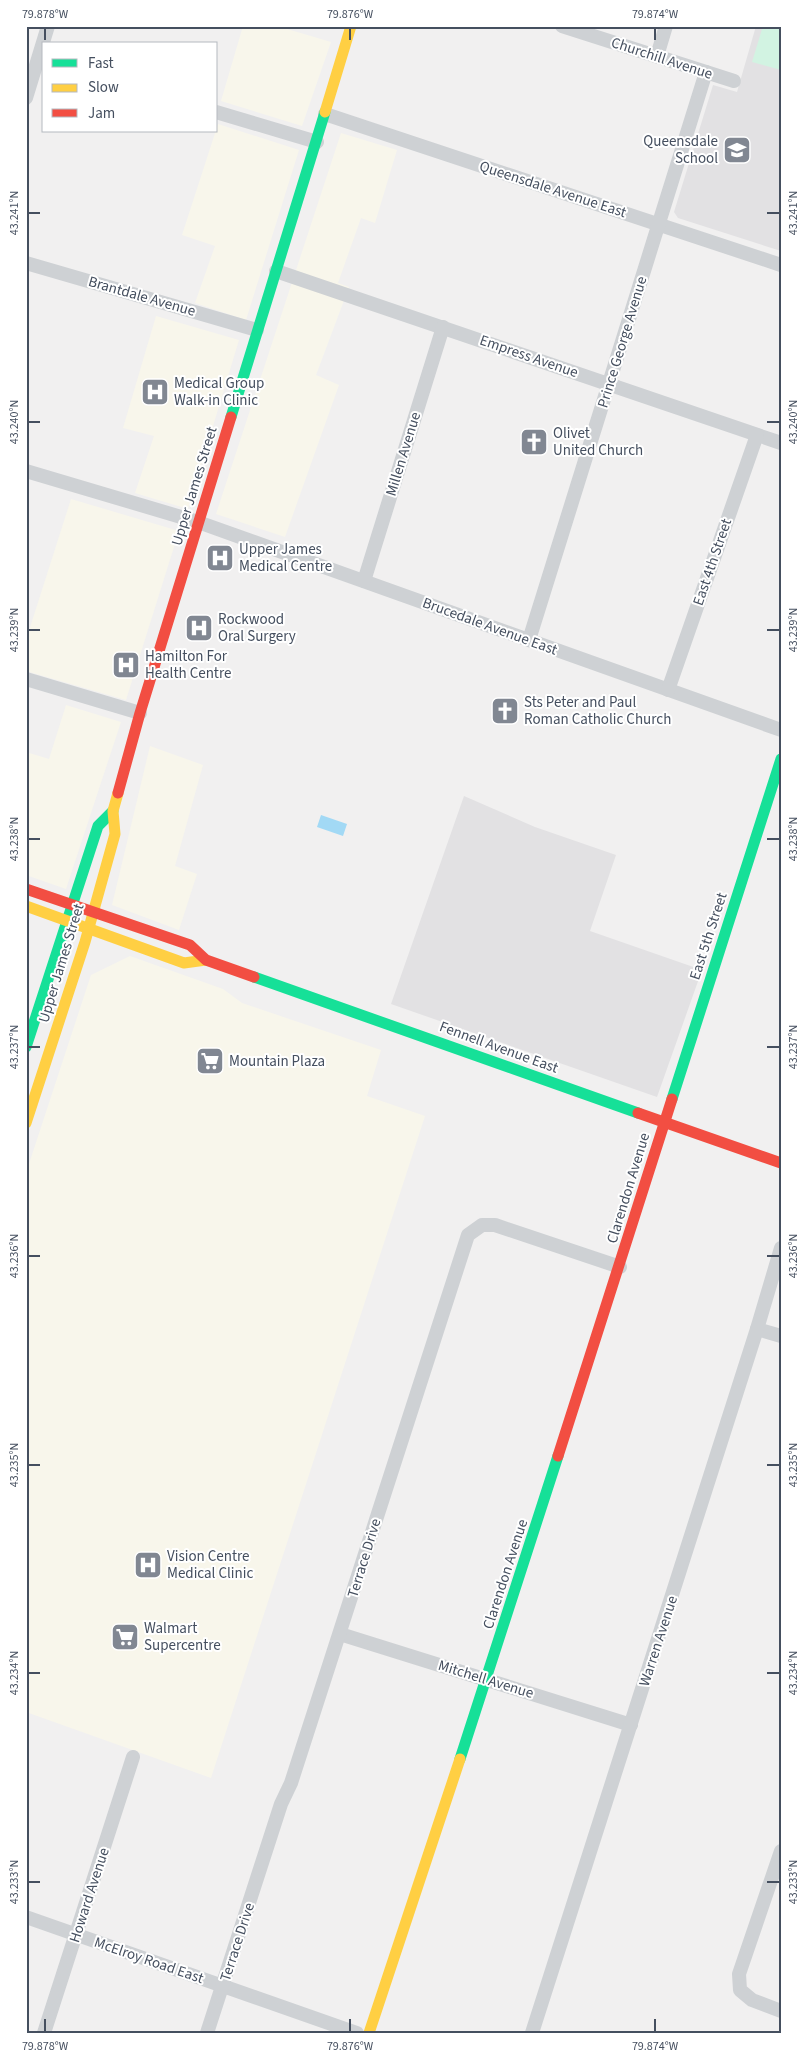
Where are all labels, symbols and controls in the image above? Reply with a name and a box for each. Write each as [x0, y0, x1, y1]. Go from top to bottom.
text: 79.878°W [22, 6, 69, 23]
text: 79.876°W [327, 6, 374, 23]
text: 79.874°W [632, 6, 679, 23]
street label: Churchill Avenue [608, 32, 715, 85]
legend [42, 42, 218, 132]
text: Fast [88, 53, 114, 74]
text: Slow [88, 77, 119, 98]
text: Jam [88, 103, 115, 124]
place label: Queensdale School [643, 131, 718, 169]
school or university icon: Queensdale School [722, 135, 752, 165]
street label: Queensdale Avenue East [477, 156, 629, 223]
text: 43.241°N [6, 191, 23, 235]
text: 43.241°N [785, 191, 802, 235]
street label: Brantdale Avenue [86, 271, 198, 322]
street label: Prince George Avenue [592, 274, 652, 410]
street label: Empress Avenue [477, 330, 581, 383]
place label: Medical Group Walk-in Clinic [174, 373, 264, 411]
hospital icon: Medical Group Walk-in Clinic [140, 377, 170, 407]
text: 43.240°N [6, 400, 23, 444]
text: 43.240°N [785, 400, 802, 444]
street label: Millen Avenue [381, 409, 426, 499]
place label: Olivet United Church [553, 423, 643, 461]
street label: Upper James Street [166, 424, 223, 548]
church icon: Olivet United Church [519, 427, 549, 457]
street label: East 4th Street [688, 516, 737, 609]
place label: Upper James Medical Centre [239, 539, 332, 577]
hospital icon: Upper James Medical Centre [205, 543, 235, 573]
street label: Brucedale Avenue East [419, 592, 560, 661]
text: 43.239°N [6, 608, 23, 652]
text: 43.239°N [785, 608, 802, 652]
place label: Rockwood Oral Surgery [218, 609, 296, 647]
hospital icon: Rockwood Oral Surgery [184, 613, 214, 643]
place label: Hamilton For Health Centre [145, 646, 231, 684]
hospital icon: Hamilton For Health Centre [111, 650, 141, 680]
place label: Sts Peter and Paul Roman Catholic Church [524, 692, 671, 730]
church icon: Sts Peter and Paul Roman Catholic Church [490, 696, 520, 726]
text: 43.238°N [6, 817, 23, 861]
text: 43.238°N [785, 817, 802, 861]
street label: East 5th Street [684, 890, 732, 983]
street label: Upper James Street [33, 901, 90, 1025]
street label: Fennell Avenue East [437, 1016, 561, 1079]
text: 43.237°N [6, 1025, 23, 1069]
text: 43.237°N [785, 1025, 802, 1069]
supermarket icon: Mountain Plaza [195, 1046, 225, 1076]
place label: Mountain Plaza [229, 1051, 325, 1072]
street label: Clarendon Avenue [602, 1130, 655, 1246]
text: 43.236°N [6, 1234, 23, 1278]
text: 43.236°N [785, 1234, 802, 1278]
text: 43.235°N [6, 1443, 23, 1487]
text: 43.235°N [785, 1443, 802, 1487]
street label: Terrace Drive [343, 1516, 386, 1600]
street label: Clarendon Avenue [478, 1516, 533, 1632]
place label: Vision Centre Medical Clinic [167, 1546, 253, 1584]
hospital icon: Vision Centre Medical Clinic [133, 1550, 163, 1580]
street label: Warren Avenue [634, 1593, 683, 1689]
place label: Walmart Supercentre [144, 1618, 221, 1656]
supermarket icon: Walmart Supercentre [110, 1622, 140, 1652]
text: 43.234°N [6, 1651, 23, 1695]
text: 43.234°N [785, 1651, 802, 1695]
street label: Mitchell Avenue [436, 1655, 536, 1704]
street label: Howard Avenue [64, 1845, 115, 1945]
text: 43.233°N [6, 1860, 23, 1904]
text: 43.233°N [785, 1860, 802, 1904]
street label: Terrace Drive [215, 1900, 260, 1984]
street label: McElroy Road East [91, 1932, 206, 1989]
text: 79.878°W [22, 2038, 69, 2055]
text: 79.876°W [327, 2038, 374, 2055]
text: 79.874°W [632, 2038, 679, 2055]

